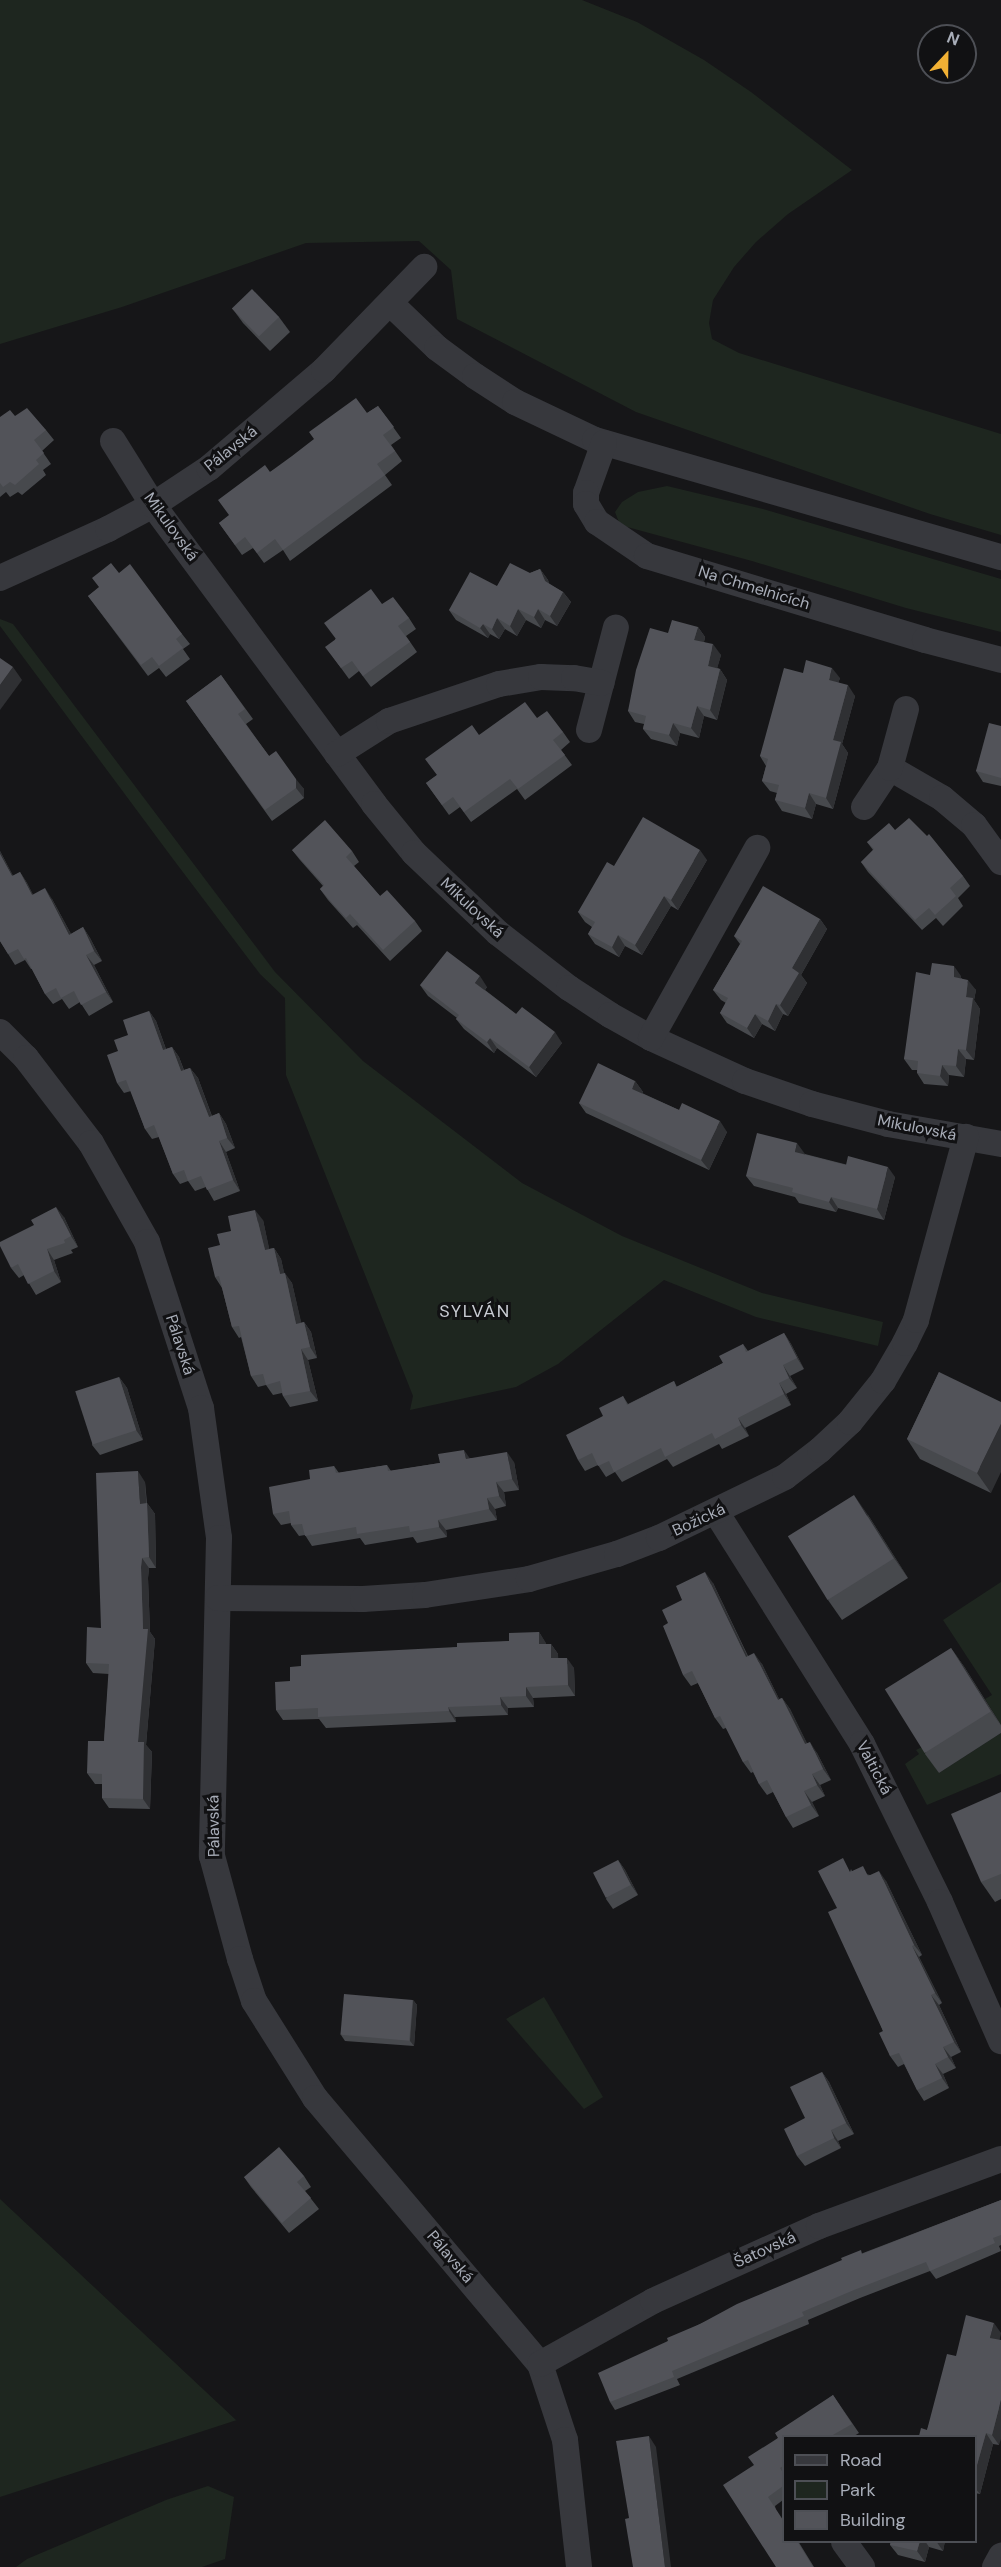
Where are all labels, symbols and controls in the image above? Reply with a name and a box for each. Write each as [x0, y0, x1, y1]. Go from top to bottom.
north arrow [917, 24, 977, 84]
text: N [944, 27, 963, 51]
street label: Pálavská [201, 422, 261, 476]
street label: Mikulovská [140, 489, 202, 565]
street label: Na Chmelnicích [696, 562, 812, 614]
street label: Mikulovská [436, 874, 508, 942]
street label: Mikulovská [876, 1111, 958, 1145]
district label: SYLVÁN [439, 1300, 511, 1322]
street label: Pálavská [161, 1312, 199, 1378]
street label: Božická [669, 1499, 729, 1541]
street label: Valtická [852, 1738, 896, 1798]
street label: Pálavská [204, 1795, 224, 1857]
street label: Pálavská [423, 2227, 477, 2287]
street label: Šatovská [731, 2228, 799, 2272]
legend [782, 2435, 977, 2543]
text: Road [840, 2448, 882, 2472]
text: Park [840, 2478, 876, 2502]
text: Building [840, 2508, 905, 2532]

